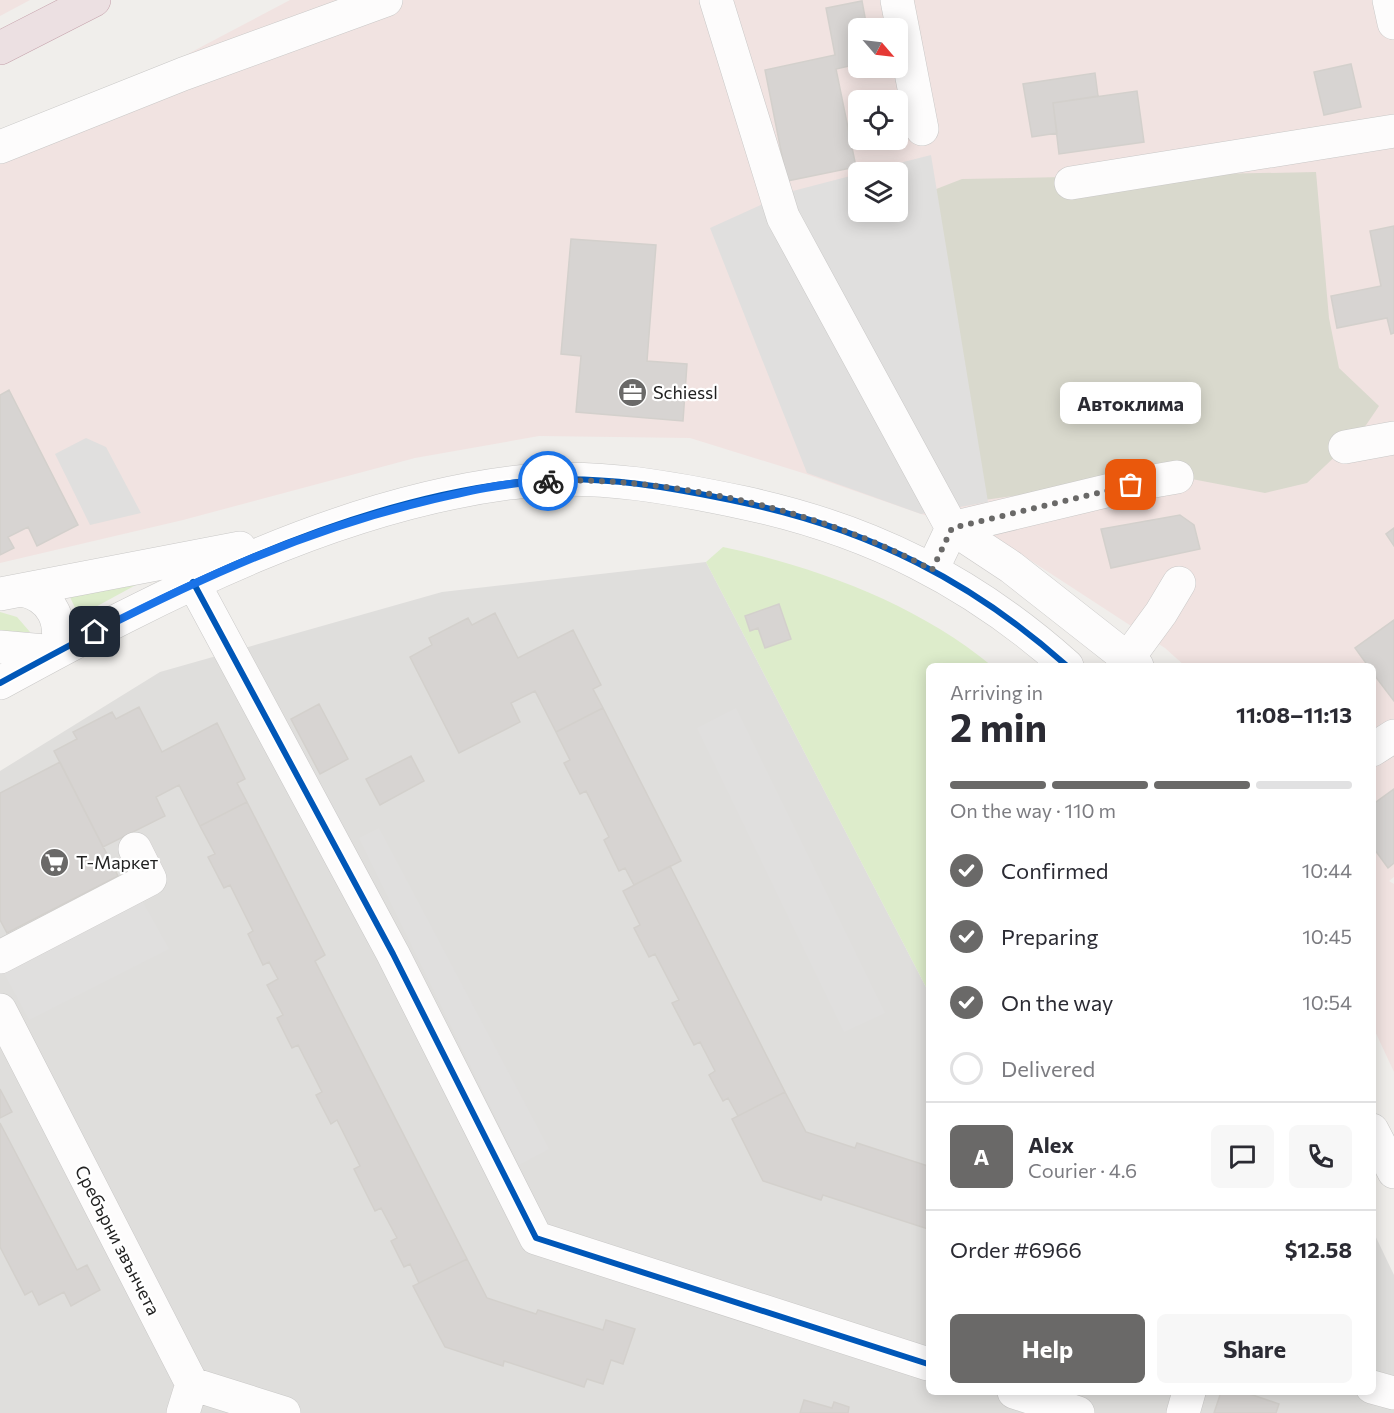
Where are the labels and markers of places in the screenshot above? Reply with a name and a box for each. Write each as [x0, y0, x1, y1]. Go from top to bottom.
office icon: Schiessl [616, 376, 648, 408]
place label: Schiessl [653, 381, 718, 403]
callout: Автоклима [1060, 383, 1202, 425]
pin [1105, 459, 1156, 510]
pin [69, 606, 120, 657]
supermarket icon: Т-Маркет [39, 846, 71, 878]
place label: Т-Маркет [76, 851, 159, 873]

